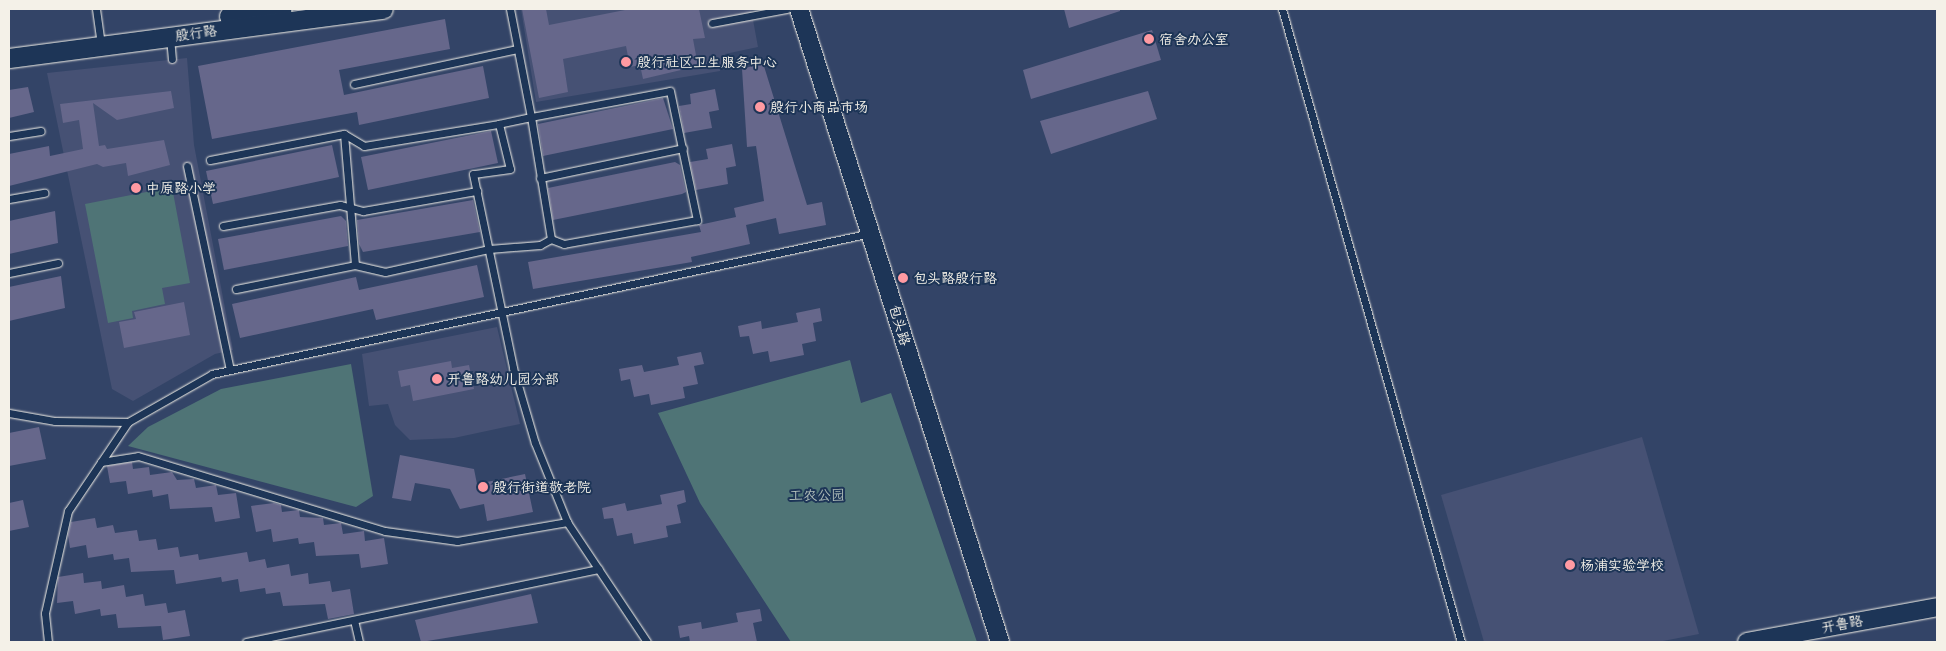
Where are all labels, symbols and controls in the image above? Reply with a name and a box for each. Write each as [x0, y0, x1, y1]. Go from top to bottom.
street label: 殷行路 [174, 22, 218, 44]
place label: 宿舍办公室 [1159, 31, 1229, 47]
marker: 宿舍办公室 [1143, 33, 1155, 45]
place label: 殷行社区卫生服务中心 [637, 54, 777, 70]
marker: 殷行社区卫生服务中心 [619, 55, 633, 69]
place label: 殷行小商品市场 [770, 99, 868, 115]
marker: 殷行小商品市场 [754, 101, 766, 113]
place label: 中原路小学 [146, 180, 216, 196]
marker: 中原路小学 [130, 182, 142, 194]
place label: 包头路殷行路 [913, 270, 997, 286]
marker: 包头路殷行路 [897, 272, 909, 284]
street label: 包头路 [886, 302, 914, 348]
place label: 开鲁路幼儿园分部 [447, 371, 559, 387]
marker: 开鲁路幼儿园分部 [431, 373, 443, 385]
place label: 殷行街道敬老院 [493, 479, 591, 495]
marker: 殷行街道敬老院 [477, 481, 489, 493]
park label: 工农公园 [789, 487, 845, 503]
place label: 杨浦实验学校 [1580, 557, 1664, 573]
marker: 杨浦实验学校 [1564, 559, 1576, 571]
street label: 开鲁路 [1820, 612, 1864, 636]

